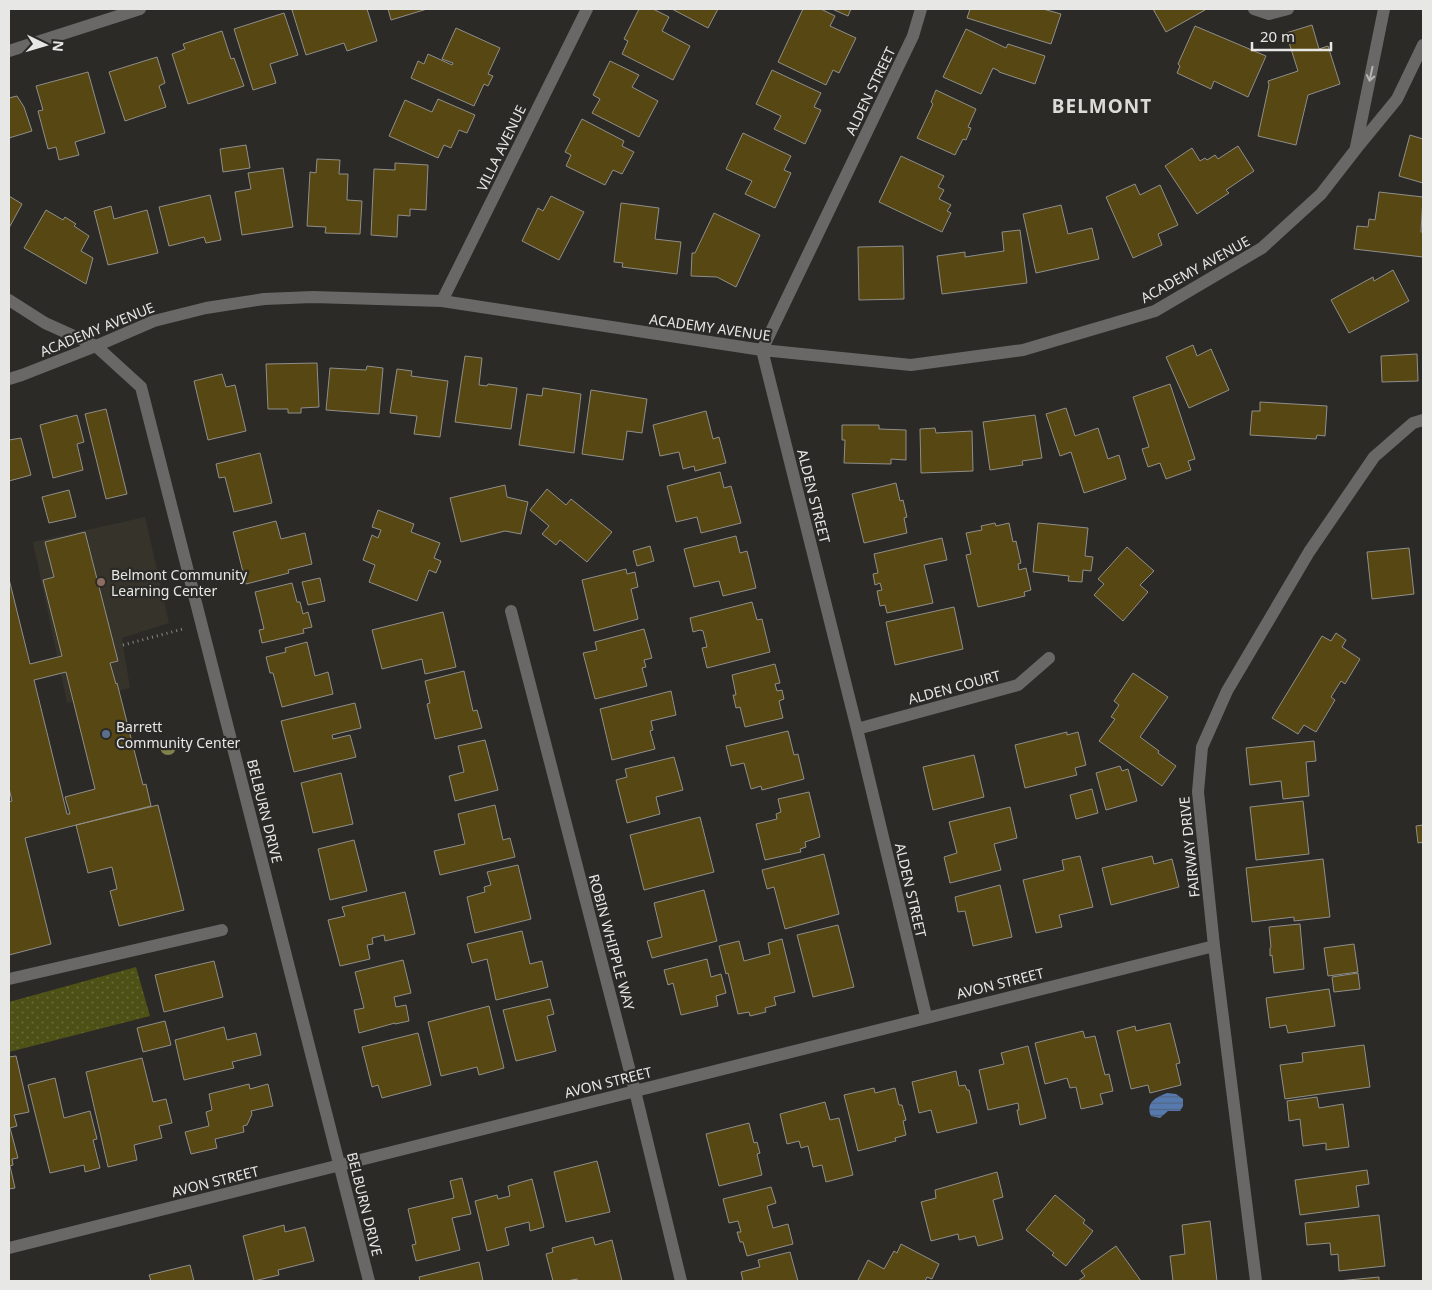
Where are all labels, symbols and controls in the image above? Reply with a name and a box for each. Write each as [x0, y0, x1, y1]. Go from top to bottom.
north arrow [20, 20, 70, 70]
scale bar [1252, 20, 1331, 52]
text: 20 m [1260, 26, 1295, 46]
text: N [48, 40, 68, 53]
street label: ALDEN STREET [840, 43, 900, 138]
one-way arrow [1366, 65, 1375, 81]
district label: BELMONT [1052, 93, 1152, 119]
street label: VILLA AVENUE [472, 102, 530, 194]
street label: ACADEMY AVENUE [1137, 231, 1253, 307]
street label: ACADEMY AVENUE [37, 297, 157, 361]
street label: ACADEMY AVENUE [648, 309, 772, 345]
street label: ALDEN STREET [793, 447, 835, 545]
place label: Belmont Community Learning Center [111, 565, 248, 600]
marker: Belmont Community Learning Center [95, 576, 107, 588]
street label: ALDEN COURT [906, 666, 1002, 708]
place label: Barrett Community Center [116, 717, 241, 752]
marker: Barrett Community Center [100, 728, 112, 740]
street label: BELBURN DRIVE [243, 757, 287, 865]
street label: FAIRWAY DRIVE [1174, 796, 1204, 898]
street label: ALDEN STREET [891, 841, 931, 939]
street label: ROBIN WHIPPLE WAY [585, 872, 639, 1012]
street label: AVON STREET [954, 963, 1046, 1003]
street label: AVON STREET [562, 1062, 654, 1102]
street label: BELBURN DRIVE [343, 1150, 387, 1258]
street label: AVON STREET [169, 1161, 261, 1201]

